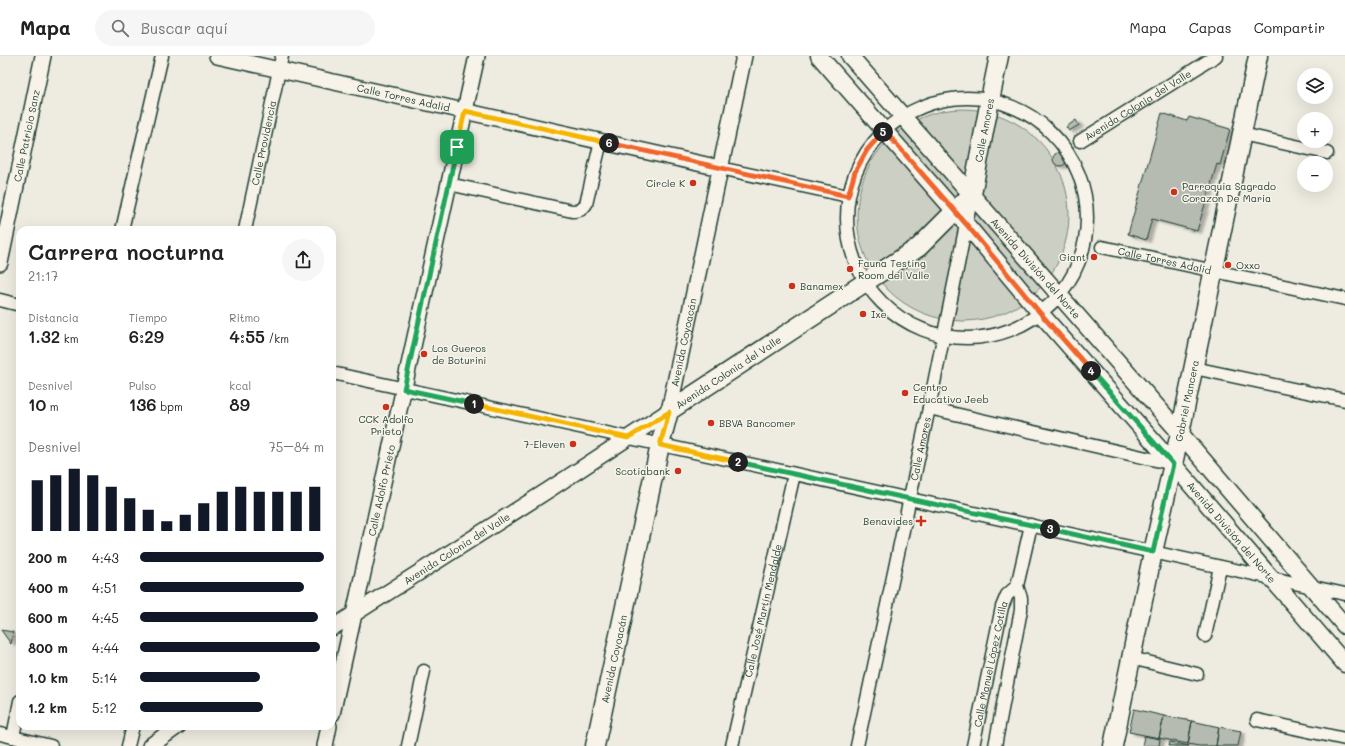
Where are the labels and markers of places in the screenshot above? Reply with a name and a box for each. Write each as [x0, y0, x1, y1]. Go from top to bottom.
pin: 5 [873, 122, 893, 142]
pin [440, 130, 474, 164]
pin: 6 [599, 133, 619, 153]
place label: Circle K [646, 176, 685, 190]
marker: Circle K [688, 178, 698, 188]
place label: Parroquia Sagrado Corazon De Maria [1182, 179, 1276, 205]
marker: Parroquia Sagrado Corazon De Maria [1169, 187, 1179, 197]
place label: Giant [1059, 250, 1086, 264]
marker: Giant [1089, 252, 1099, 262]
place label: Fauna Testing Room del Valle [858, 256, 930, 282]
place label: Oxxo [1236, 258, 1260, 272]
marker: Oxxo [1223, 260, 1233, 270]
marker: Fauna Testing Room del Valle [845, 264, 855, 274]
place label: Banamex [800, 279, 843, 293]
marker: Banamex [787, 281, 797, 291]
place label: Ixe [871, 307, 887, 321]
marker: Ixe [858, 309, 868, 319]
place label: Los Gueros de Boturini [432, 341, 486, 367]
marker: Los Gueros de Boturini [419, 349, 429, 359]
pin: 4 [1081, 361, 1101, 381]
place label: Centro Educativo Jeeb [913, 380, 989, 406]
marker: Centro Educativo Jeeb [900, 388, 910, 398]
pin: 1 [464, 394, 484, 414]
marker: CCK Adolfo Prieto [381, 402, 391, 412]
place label: CCK Adolfo Prieto [358, 412, 414, 438]
place label: BBVA Bancomer [719, 416, 795, 430]
marker: BBVA Bancomer [706, 418, 716, 428]
place label: 7-Eleven [524, 437, 565, 451]
marker: 7-Eleven [568, 439, 578, 449]
pin: 2 [728, 452, 748, 472]
place label: Scotiabank [615, 464, 670, 478]
marker: Scotiabank [673, 466, 683, 476]
place label: Benavides [863, 514, 913, 528]
marker: Benavides [916, 516, 926, 526]
pin: 3 [1040, 519, 1060, 539]

